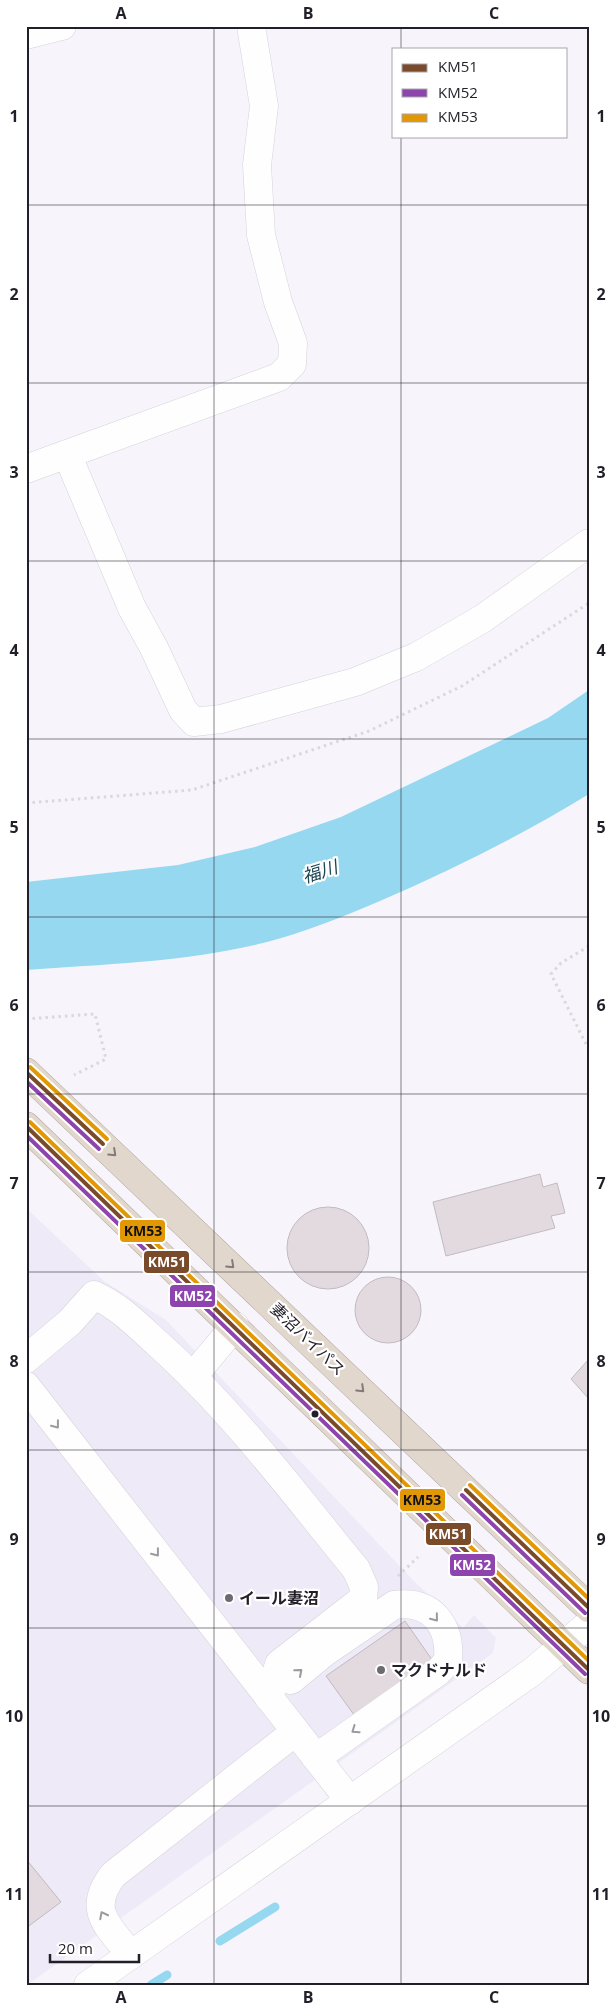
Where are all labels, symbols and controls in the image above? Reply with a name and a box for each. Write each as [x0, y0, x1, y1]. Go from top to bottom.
text: A [115, 2, 127, 24]
text: B [303, 2, 313, 24]
text: C [489, 2, 499, 24]
legend [392, 48, 568, 138]
text: KM51 [438, 56, 478, 76]
text: KM52 [438, 82, 478, 102]
text: 1 [9, 105, 19, 127]
text: 1 [596, 105, 606, 127]
text: KM53 [438, 106, 478, 126]
text: 2 [9, 283, 19, 305]
text: 2 [596, 283, 606, 305]
text: 3 [9, 461, 19, 483]
text: 3 [596, 461, 606, 483]
text: 4 [9, 639, 19, 661]
text: 4 [596, 639, 606, 661]
text: 5 [9, 816, 19, 838]
text: 5 [596, 816, 606, 838]
water label: 福川 [299, 853, 342, 888]
text: 6 [9, 994, 19, 1016]
text: 6 [596, 994, 606, 1016]
one-way arrow [107, 1147, 116, 1156]
text: 7 [9, 1172, 19, 1194]
text: 7 [596, 1172, 606, 1194]
line badge: KM53 [119, 1219, 166, 1243]
text: KM53 [124, 1221, 162, 1240]
line badge: KM51 [143, 1250, 190, 1274]
text: KM51 [148, 1252, 186, 1271]
one-way arrow [225, 1259, 234, 1268]
line badge: KM52 [169, 1284, 216, 1308]
text: KM52 [174, 1286, 212, 1305]
street label: 妻沼バイパス [266, 1298, 350, 1380]
text: 8 [9, 1350, 19, 1372]
text: 8 [596, 1350, 606, 1372]
one-way arrow [355, 1383, 364, 1392]
unlabelled marker [310, 1409, 320, 1419]
one-way arrow [51, 1419, 59, 1428]
line badge: KM53 [399, 1488, 446, 1512]
text: KM53 [403, 1490, 441, 1509]
line badge: KM51 [425, 1522, 472, 1546]
text: KM51 [429, 1524, 467, 1543]
text: 9 [9, 1528, 19, 1550]
text: 9 [596, 1528, 606, 1550]
one-way arrow [150, 1547, 159, 1557]
line badge: KM52 [449, 1553, 496, 1577]
text: KM52 [453, 1555, 491, 1574]
place label: イール妻沼 [239, 1587, 319, 1609]
marker: イール妻沼 [223, 1592, 235, 1604]
one-way arrow [430, 1612, 438, 1621]
place label: マクドナルド [391, 1659, 487, 1681]
marker: マクドナルド [375, 1664, 387, 1676]
one-way arrow [294, 1668, 303, 1677]
text: 10 [5, 1705, 23, 1727]
text: 10 [592, 1705, 610, 1727]
one-way arrow [352, 1724, 361, 1733]
text: 11 [5, 1883, 23, 1905]
text: 11 [592, 1883, 610, 1905]
one-way arrow [99, 1911, 109, 1920]
scale bar [50, 1931, 139, 1963]
text: 20 m [58, 1938, 93, 1958]
text: A [115, 1986, 127, 2008]
text: B [303, 1986, 313, 2008]
text: C [489, 1986, 499, 2008]

